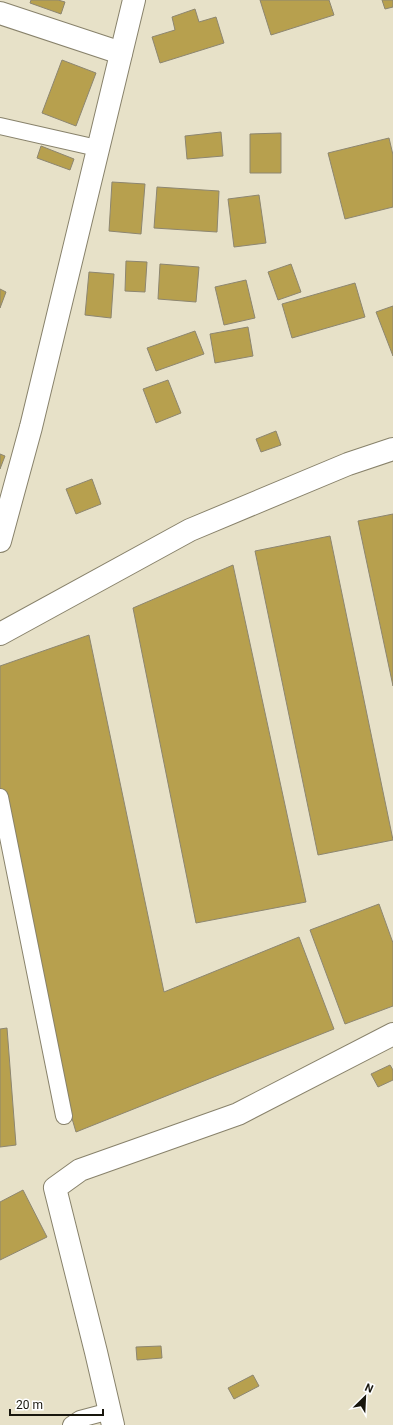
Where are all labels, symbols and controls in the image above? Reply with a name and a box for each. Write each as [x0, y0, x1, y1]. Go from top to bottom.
north arrow [345, 1377, 385, 1417]
text: N [363, 1381, 375, 1396]
scale bar [10, 1391, 103, 1417]
text: 20 m [16, 1398, 43, 1412]

